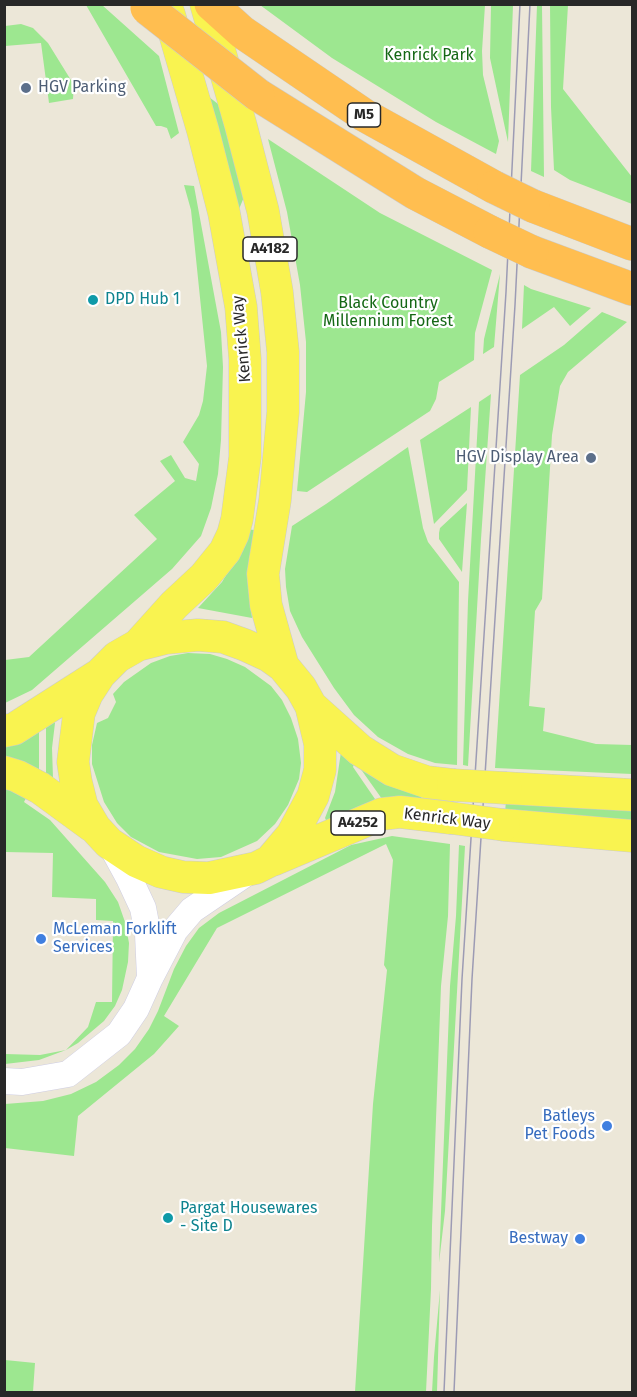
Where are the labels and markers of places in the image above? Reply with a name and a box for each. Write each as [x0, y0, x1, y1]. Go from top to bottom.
place label: HGV Parking [38, 78, 126, 98]
marker: HGV Parking [19, 81, 33, 95]
place label: DPD Hub 1 [105, 290, 180, 310]
marker: DPD Hub 1 [86, 293, 100, 307]
place label: HGV Display Area [456, 448, 579, 468]
marker: HGV Display Area [584, 451, 598, 465]
place label: McLeman Forklift Services [53, 920, 177, 958]
marker: McLeman Forklift Services [34, 932, 48, 946]
place label: Batleys Pet Foods [524, 1107, 595, 1145]
marker: Batleys Pet Foods [600, 1119, 614, 1133]
place label: Pargat Housewares - Site D [180, 1199, 317, 1237]
marker: Pargat Housewares - Site D [161, 1211, 175, 1225]
place label: Bestway [509, 1229, 568, 1249]
marker: Bestway [573, 1232, 587, 1246]

